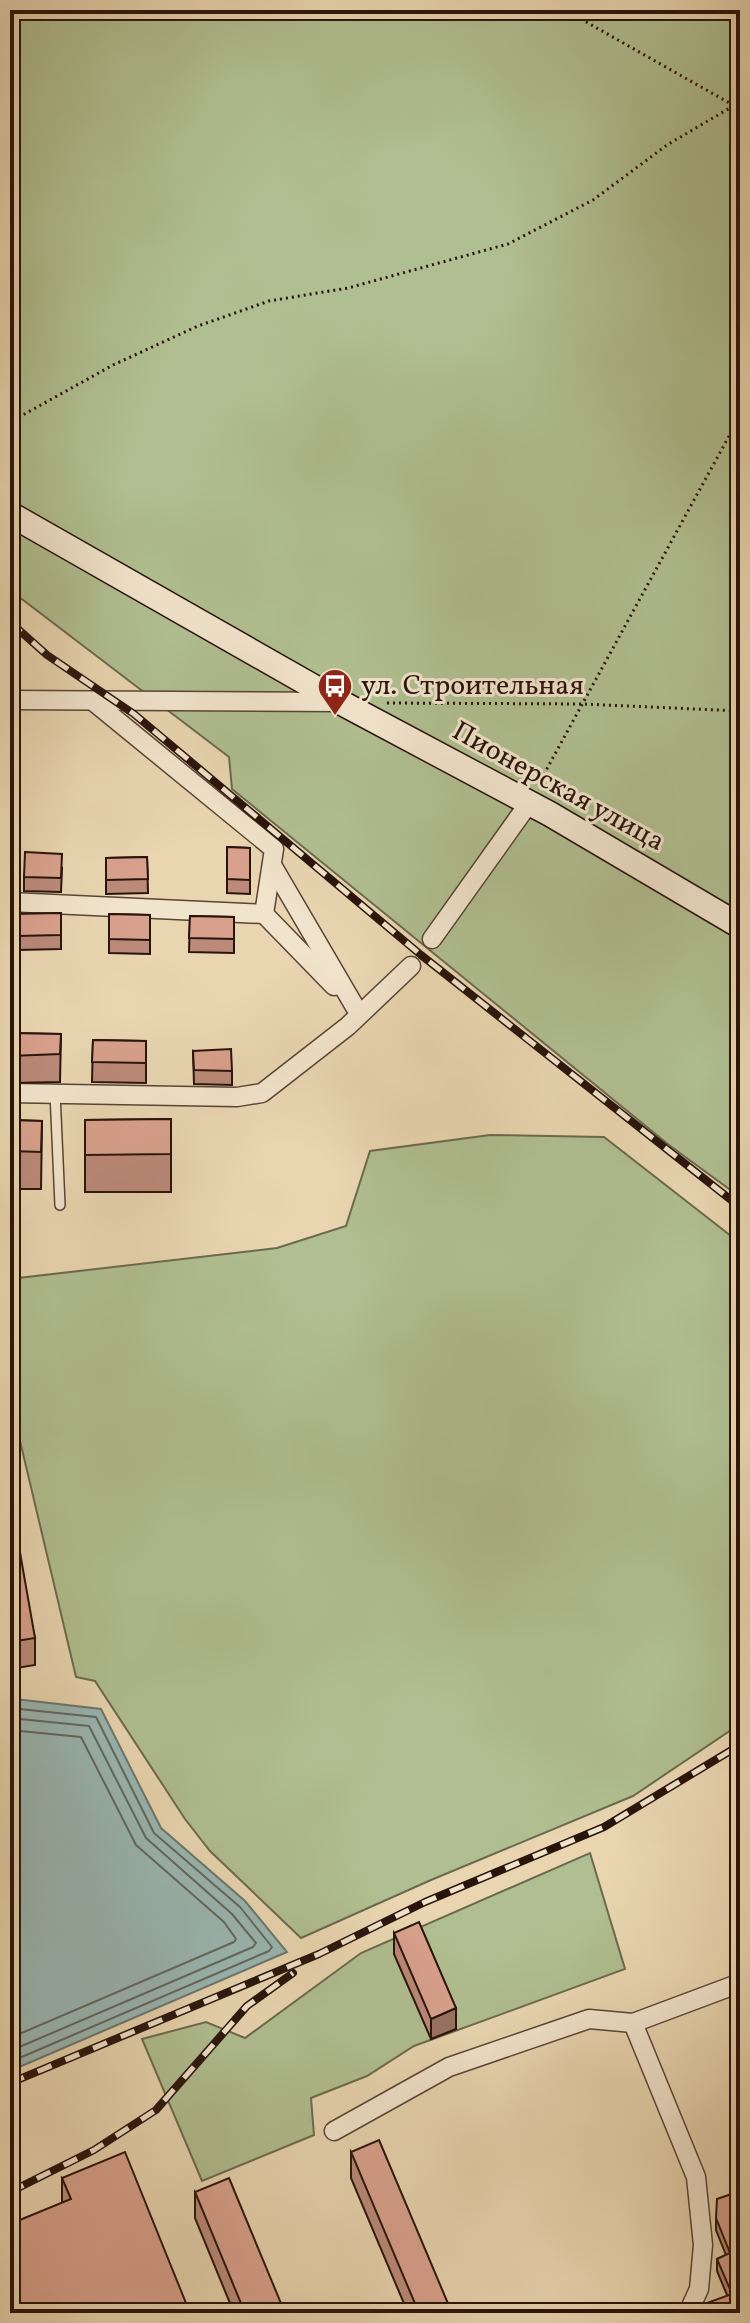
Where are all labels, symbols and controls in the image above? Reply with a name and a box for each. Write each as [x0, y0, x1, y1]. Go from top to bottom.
bus stop icon: ул. Строительная [316, 667, 354, 717]
place label: ул. Строительная [361, 667, 584, 706]
street label: Пионерская улица [445, 712, 671, 862]

